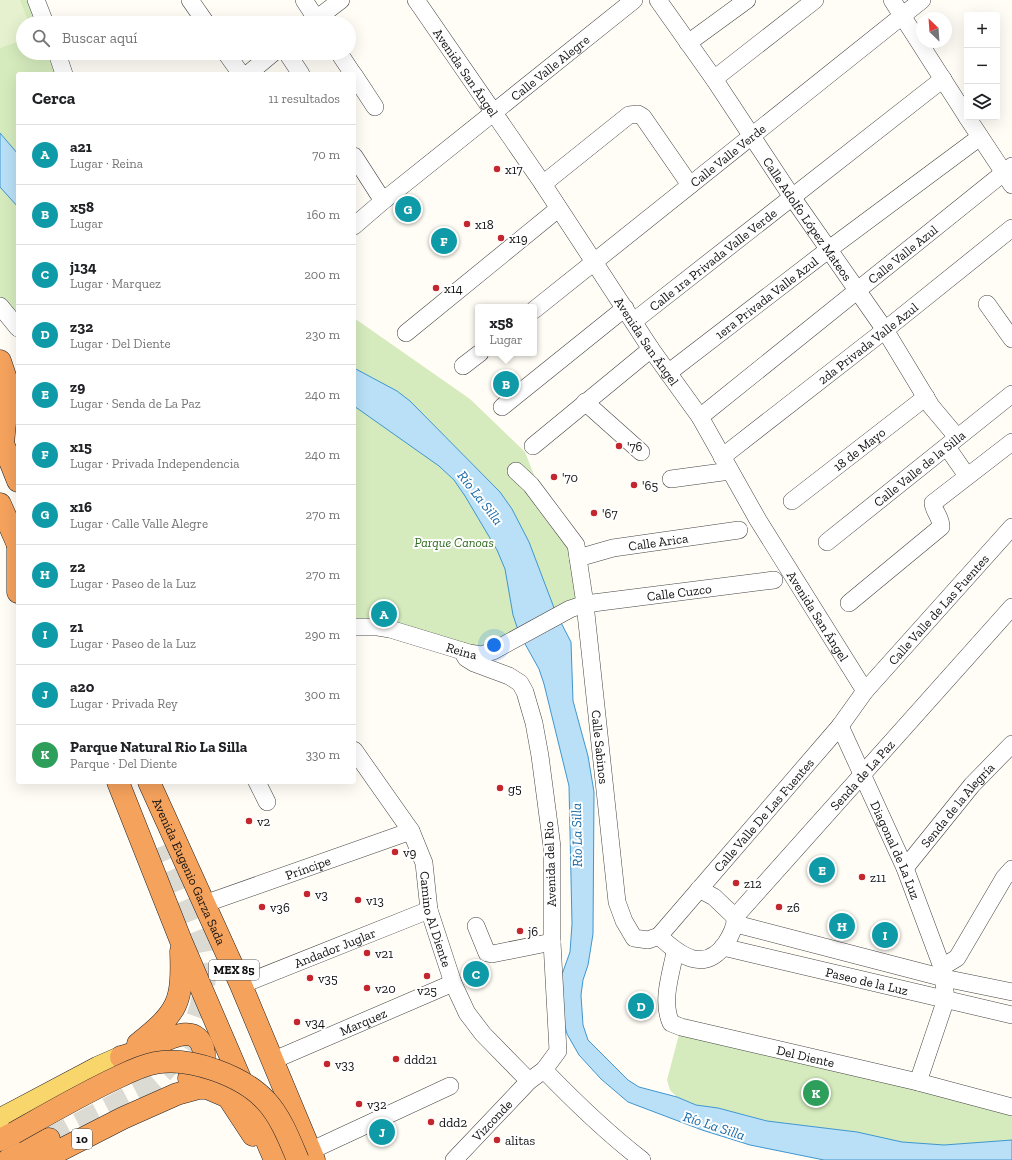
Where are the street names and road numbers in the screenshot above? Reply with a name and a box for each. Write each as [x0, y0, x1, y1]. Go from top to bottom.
street label: Avenida San Ángel [430, 26, 502, 120]
street label: Calle Valle Alegre [507, 31, 592, 103]
street label: Calle Valle Verde [687, 121, 768, 190]
street label: Calle Adolfo López Mateos [760, 154, 856, 283]
street label: Calle 1ra Privada Valle Verde [646, 205, 779, 314]
street label: Calle Valle Azul [865, 221, 941, 287]
street label: 1era Privada Valle Azul [712, 253, 821, 342]
street label: Avenida San Ángel [612, 294, 683, 389]
street label: 2da Privada Valle Azul [815, 299, 921, 387]
street label: 18 de Mayo [830, 424, 888, 474]
street label: Calle Valle de la Silla [870, 427, 968, 509]
street label: Calle Arica [627, 530, 690, 553]
street label: Calle Valle de Las Fuentes [885, 551, 992, 668]
street label: Avenida San Ángel [784, 568, 852, 664]
street label: Calle Cuzco [646, 580, 713, 604]
street label: Reina [444, 639, 479, 662]
street label: Calle Sabinos [589, 709, 612, 785]
street label: Senda de La Paz [827, 737, 897, 813]
street label: Calle Valle De Las Fuentes [710, 755, 817, 875]
street label: Senda de la Alegría [917, 759, 998, 850]
street label: Avenida Eugenio Garza Sada [150, 796, 229, 948]
street label: Diagonal de La Luz [868, 798, 924, 901]
street label: Avenida del Rio [541, 821, 559, 907]
street label: Príncipe [283, 853, 332, 882]
street label: Camino Al Diente [417, 870, 455, 969]
street label: Andador Juglar [292, 925, 378, 971]
road number: MEX 85 [209, 960, 259, 980]
street label: Paseo de la Luz [824, 964, 910, 998]
street label: Marquez [337, 1005, 389, 1038]
street label: Del Diente [775, 1042, 836, 1070]
street label: Vizconde [468, 1096, 515, 1145]
road number: 10 [72, 1129, 92, 1149]

